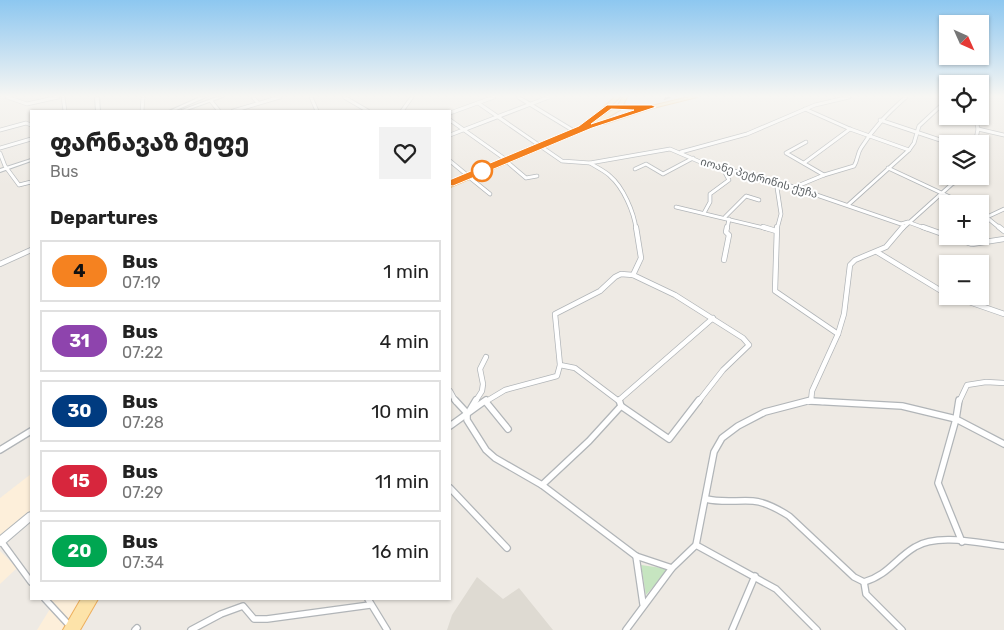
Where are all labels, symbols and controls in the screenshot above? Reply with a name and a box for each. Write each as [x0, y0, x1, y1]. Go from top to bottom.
north arrow [939, 15, 989, 65]
map controls [939, 15, 989, 305]
button: locate [939, 75, 989, 125]
button: heart [379, 127, 431, 179]
text: ფარნავაზ მეფე [50, 129, 249, 157]
button: layers [939, 135, 989, 185]
street label: იოანე პეტრიწის ქუჩა [699, 155, 819, 201]
unlabelled marker [471, 160, 493, 182]
text: Bus [50, 162, 78, 181]
button: + [939, 195, 989, 245]
text: Departures [50, 206, 158, 229]
text: Bus [122, 250, 158, 273]
button: − [939, 255, 989, 305]
text: 4 [73, 260, 86, 282]
text: 1 min [383, 260, 429, 283]
text: 07:19 [122, 273, 161, 292]
text: Bus [122, 320, 158, 343]
text: 31 [69, 330, 90, 352]
text: 4 min [380, 330, 429, 353]
text: 07:22 [122, 343, 163, 362]
text: Bus [122, 390, 158, 413]
text: 30 [67, 400, 92, 422]
text: 10 min [371, 400, 429, 423]
text: 07:28 [122, 413, 164, 432]
text: Bus [122, 460, 158, 483]
text: 15 [69, 470, 90, 492]
text: 11 min [375, 470, 429, 493]
text: 07:29 [122, 483, 163, 502]
text: Bus [122, 530, 158, 553]
text: 20 [68, 540, 91, 562]
text: 16 min [372, 540, 429, 563]
text: 07:34 [122, 553, 164, 572]

